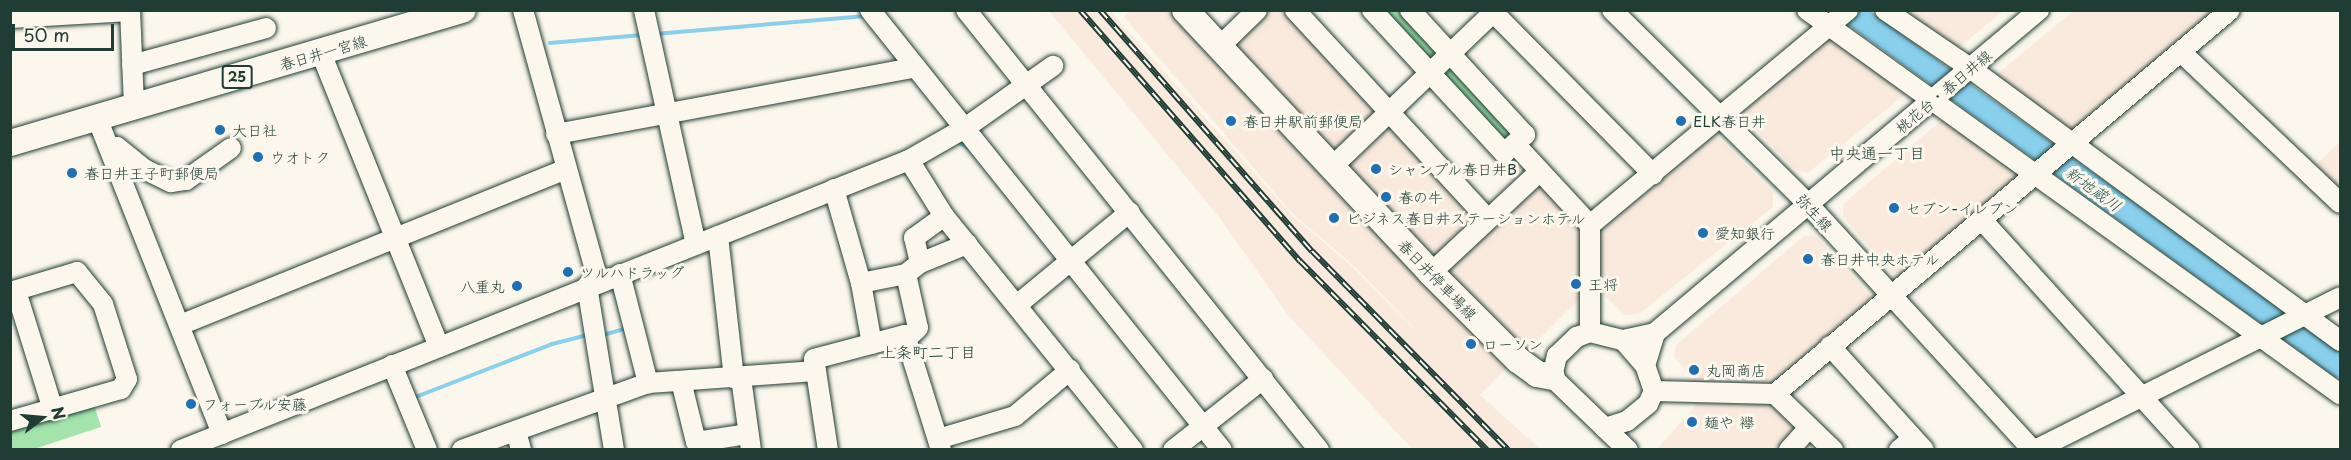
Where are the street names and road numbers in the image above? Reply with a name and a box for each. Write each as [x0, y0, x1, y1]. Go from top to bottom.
street label: 春日井一宮線 [277, 31, 369, 73]
street label: 桃花台・春日井線 [1891, 46, 1995, 136]
road number: 25 [220, 66, 254, 88]
street label: 弥生線 [1793, 189, 1837, 235]
street label: 春日井停車場線 [1395, 235, 1481, 323]

